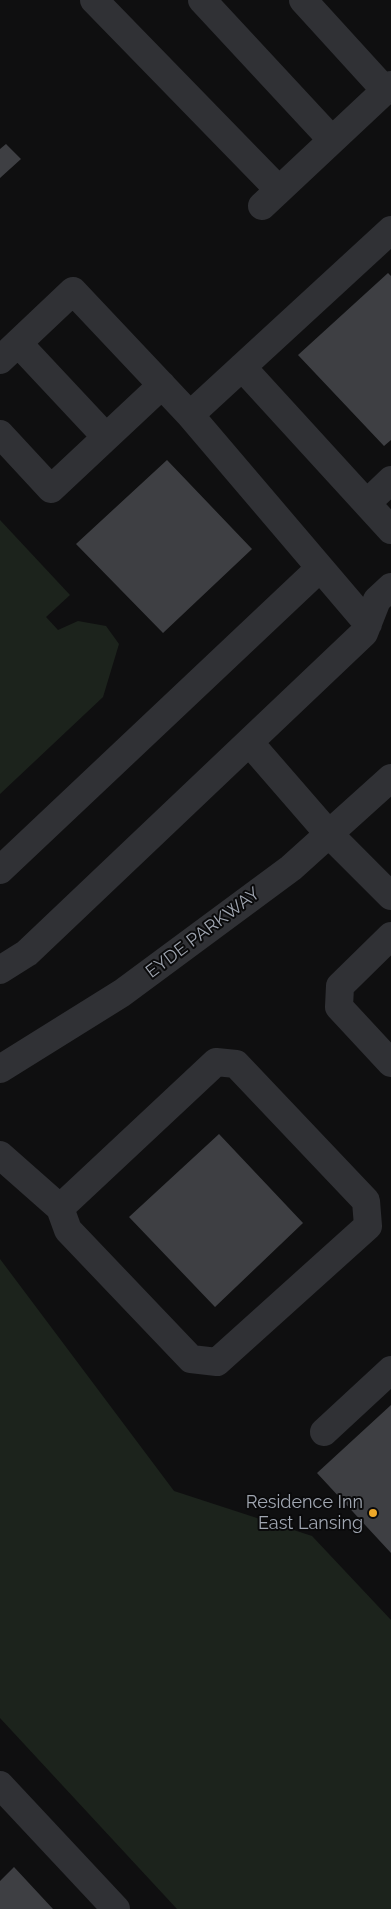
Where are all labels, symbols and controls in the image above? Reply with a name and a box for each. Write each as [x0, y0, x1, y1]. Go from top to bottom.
street label: EYDE PARKWAY [142, 883, 264, 983]
place label: Residence Inn East Lansing [246, 1492, 363, 1535]
marker: Residence Inn East Lansing [367, 1507, 379, 1519]

